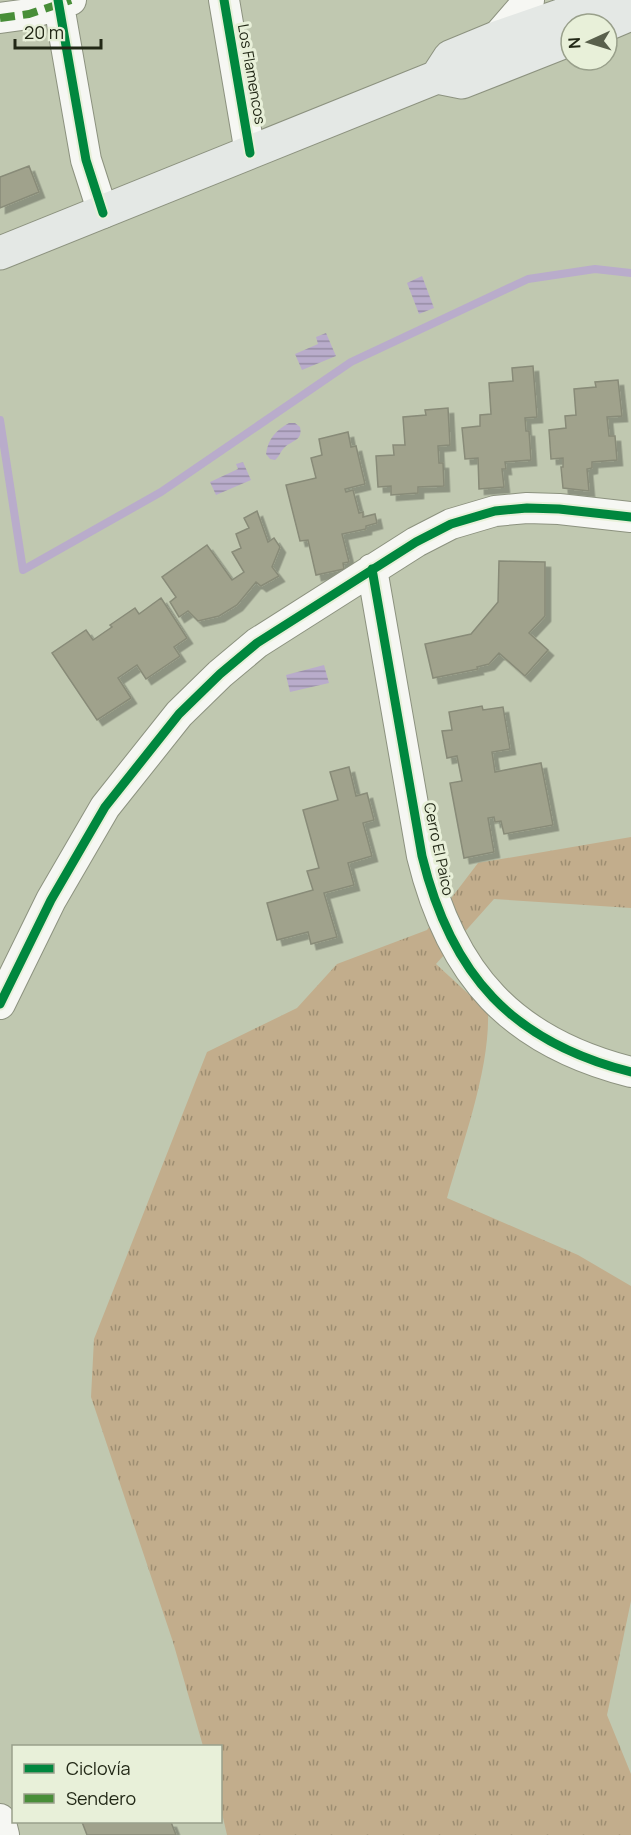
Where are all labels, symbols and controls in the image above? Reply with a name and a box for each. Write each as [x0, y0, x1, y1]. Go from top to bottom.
scale bar [15, 12, 100, 50]
north arrow [559, 12, 619, 72]
text: 20 m [24, 20, 64, 44]
street label: Los Flamencos [233, 22, 271, 126]
text: N [563, 37, 585, 50]
street label: Cerro El Paico [419, 801, 459, 898]
legend [12, 1745, 222, 1823]
text: Ciclovía [66, 1756, 131, 1780]
text: Sendero [66, 1786, 136, 1810]

